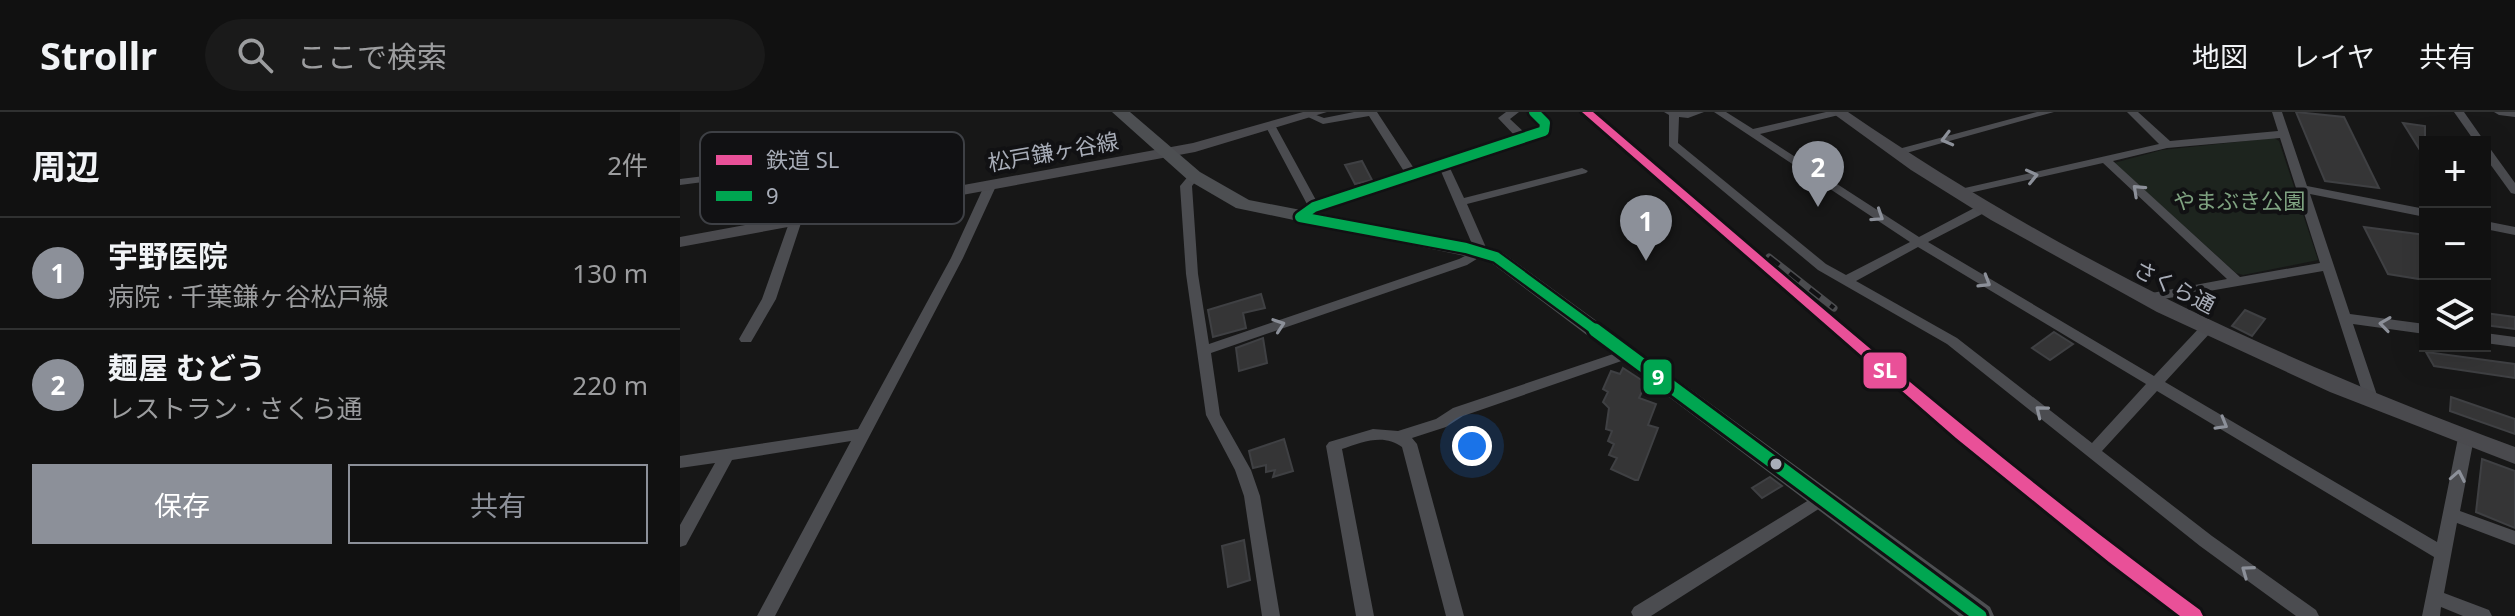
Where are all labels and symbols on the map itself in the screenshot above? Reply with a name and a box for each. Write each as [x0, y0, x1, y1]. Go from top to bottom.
street label: 松戸鎌ヶ谷線 [985, 125, 1121, 177]
one-way arrow [1940, 130, 1954, 147]
legend [700, 132, 964, 224]
pin: 2 [1792, 141, 1844, 207]
text: 鉄道 SL [766, 144, 839, 174]
one-way arrow [2025, 168, 2039, 185]
text: 9 [766, 180, 779, 210]
one-way arrow [2133, 184, 2147, 199]
park label: やまぶき公園 [2173, 185, 2305, 215]
pin: 1 [1620, 195, 1672, 261]
one-way arrow [1869, 206, 1883, 221]
street label: さくら通 [2129, 253, 2221, 319]
one-way arrow [1976, 273, 1991, 288]
one-way arrow [2379, 316, 2392, 333]
one-way arrow [1271, 318, 1285, 334]
line badge: SL [1862, 351, 1908, 390]
text: SL [1873, 354, 1897, 384]
line badge: 9 [1642, 358, 1673, 396]
text: 9 [1652, 361, 1664, 391]
one-way arrow [2036, 406, 2050, 421]
one-way arrow [2213, 414, 2228, 430]
your location [1452, 426, 1492, 466]
unlabelled marker [1768, 456, 1784, 472]
one-way arrow [2449, 470, 2466, 483]
one-way arrow [2241, 566, 2255, 580]

